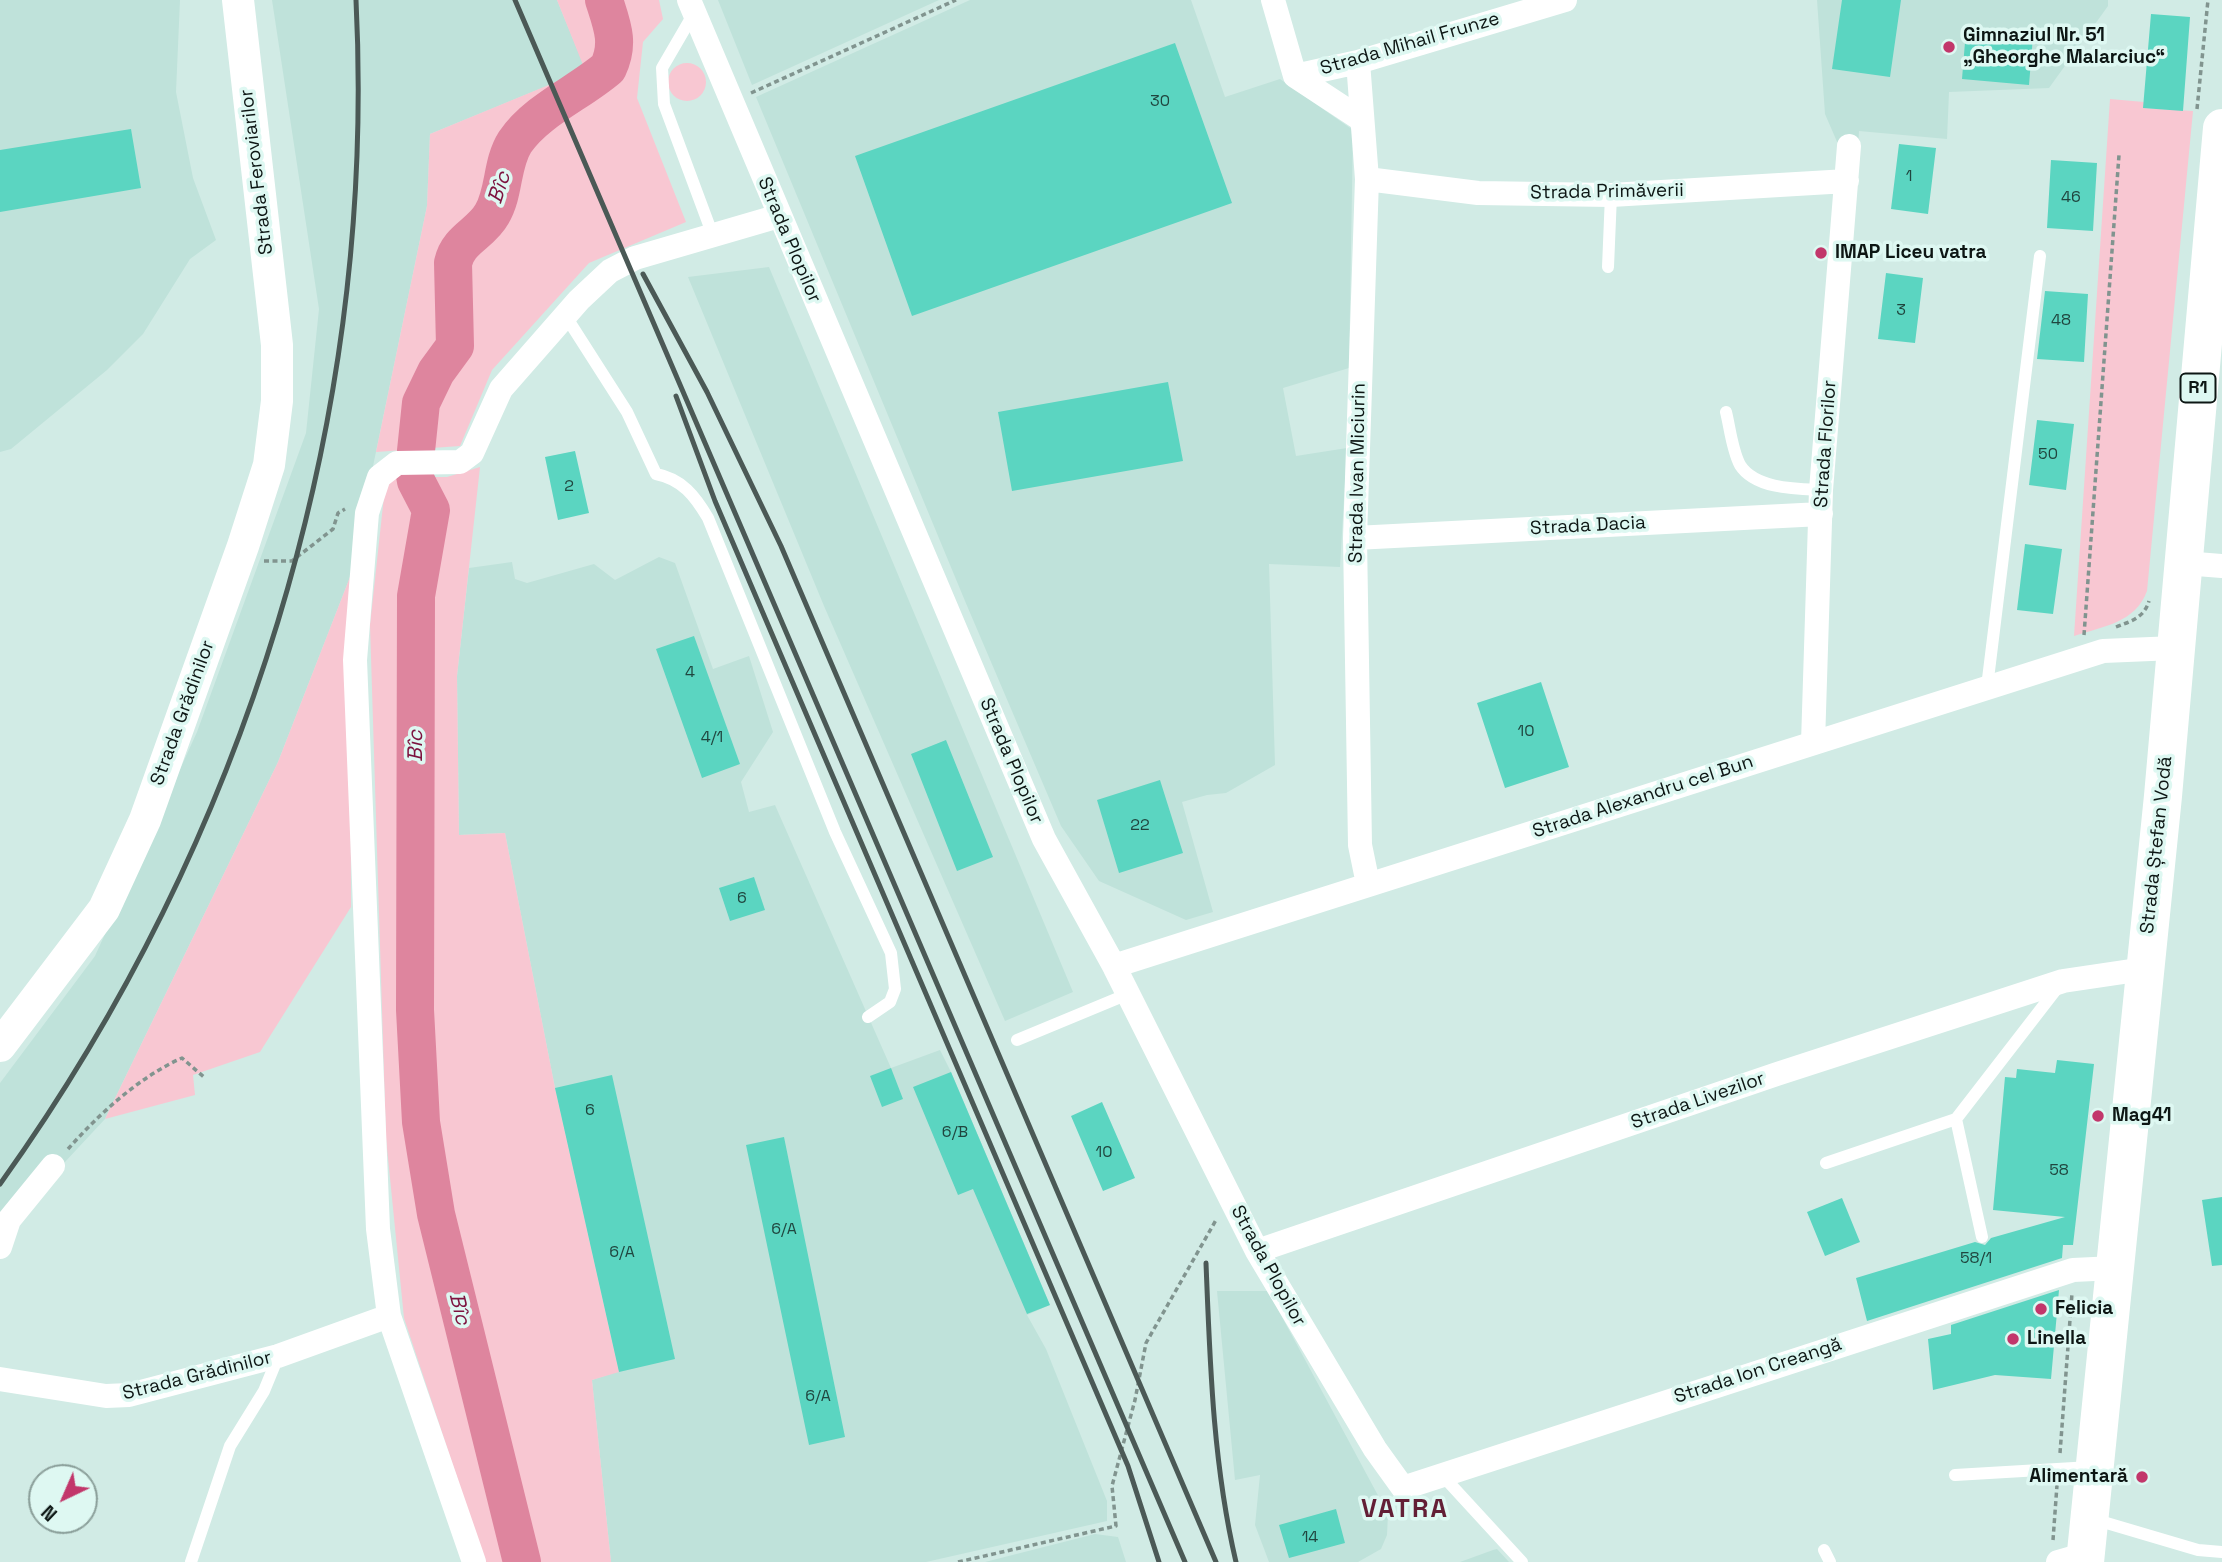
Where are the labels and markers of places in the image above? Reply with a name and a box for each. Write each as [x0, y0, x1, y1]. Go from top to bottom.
place label: Gimnaziul Nr. 51 „Gheorghe Malarciuc“ [1963, 25, 2165, 69]
marker: Gimnaziul Nr. 51 „Gheorghe Malarciuc“ [1941, 39, 1957, 55]
place label: IMAP Liceu vatra [1835, 242, 1987, 264]
marker: IMAP Liceu vatra [1813, 245, 1829, 261]
place label: Mag41 [2112, 1105, 2172, 1127]
marker: Mag41 [2090, 1108, 2106, 1124]
place label: Felicia [2055, 1298, 2113, 1320]
marker: Felicia [2033, 1301, 2049, 1317]
place label: Linella [2027, 1328, 2086, 1350]
marker: Linella [2005, 1331, 2021, 1347]
place label: Alimentară [2029, 1466, 2128, 1488]
marker: Alimentară [2134, 1469, 2150, 1485]

